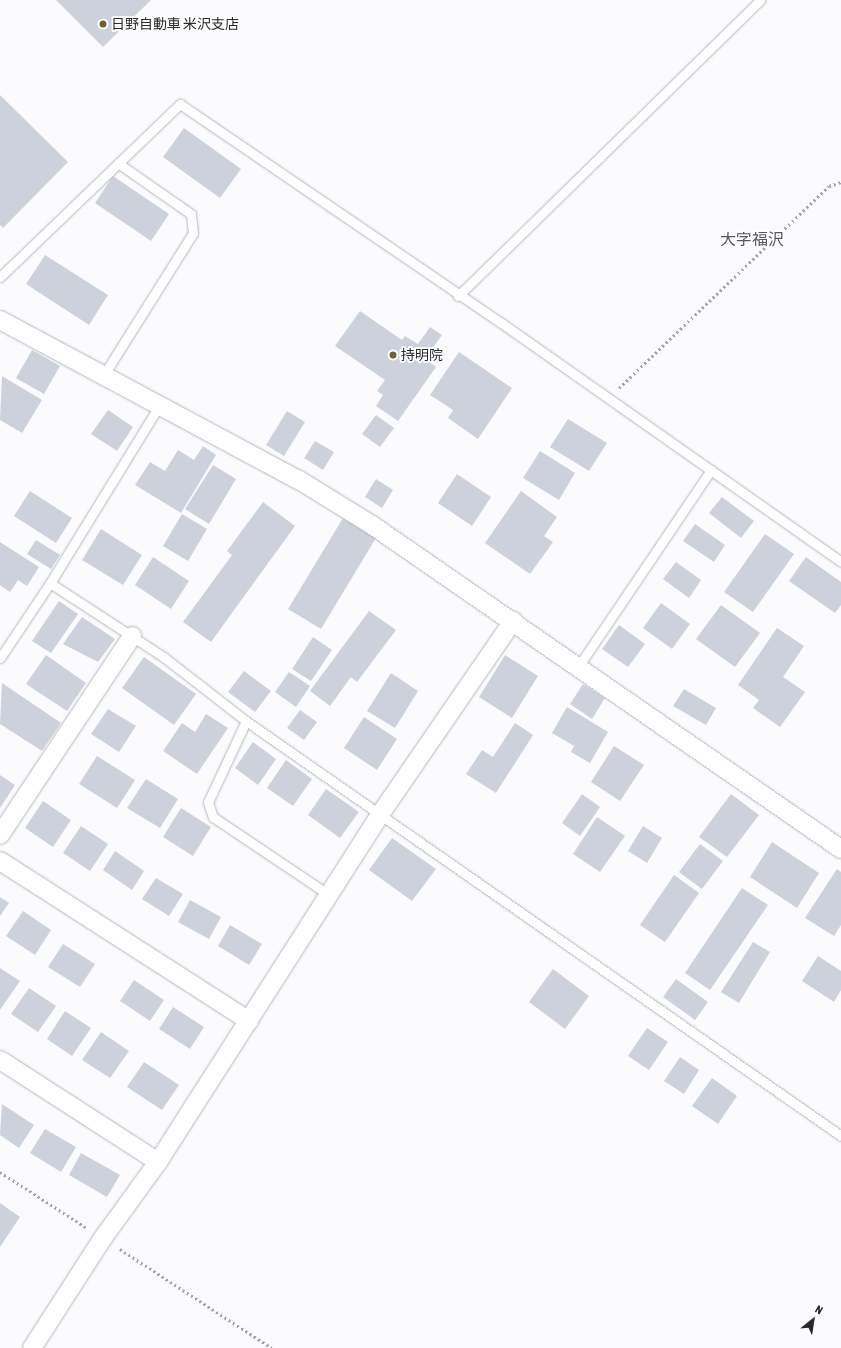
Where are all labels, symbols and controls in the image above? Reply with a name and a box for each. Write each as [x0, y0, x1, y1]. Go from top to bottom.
place label: 日野自動車 米沢支店 [111, 16, 239, 32]
marker: 日野自動車 米沢支店 [98, 19, 108, 29]
district label: 大字福沢 [720, 229, 784, 249]
place label: 持明院 [401, 347, 443, 363]
marker: 持明院 [388, 350, 398, 360]
north arrow [793, 1300, 833, 1340]
text: N [813, 1303, 825, 1316]

